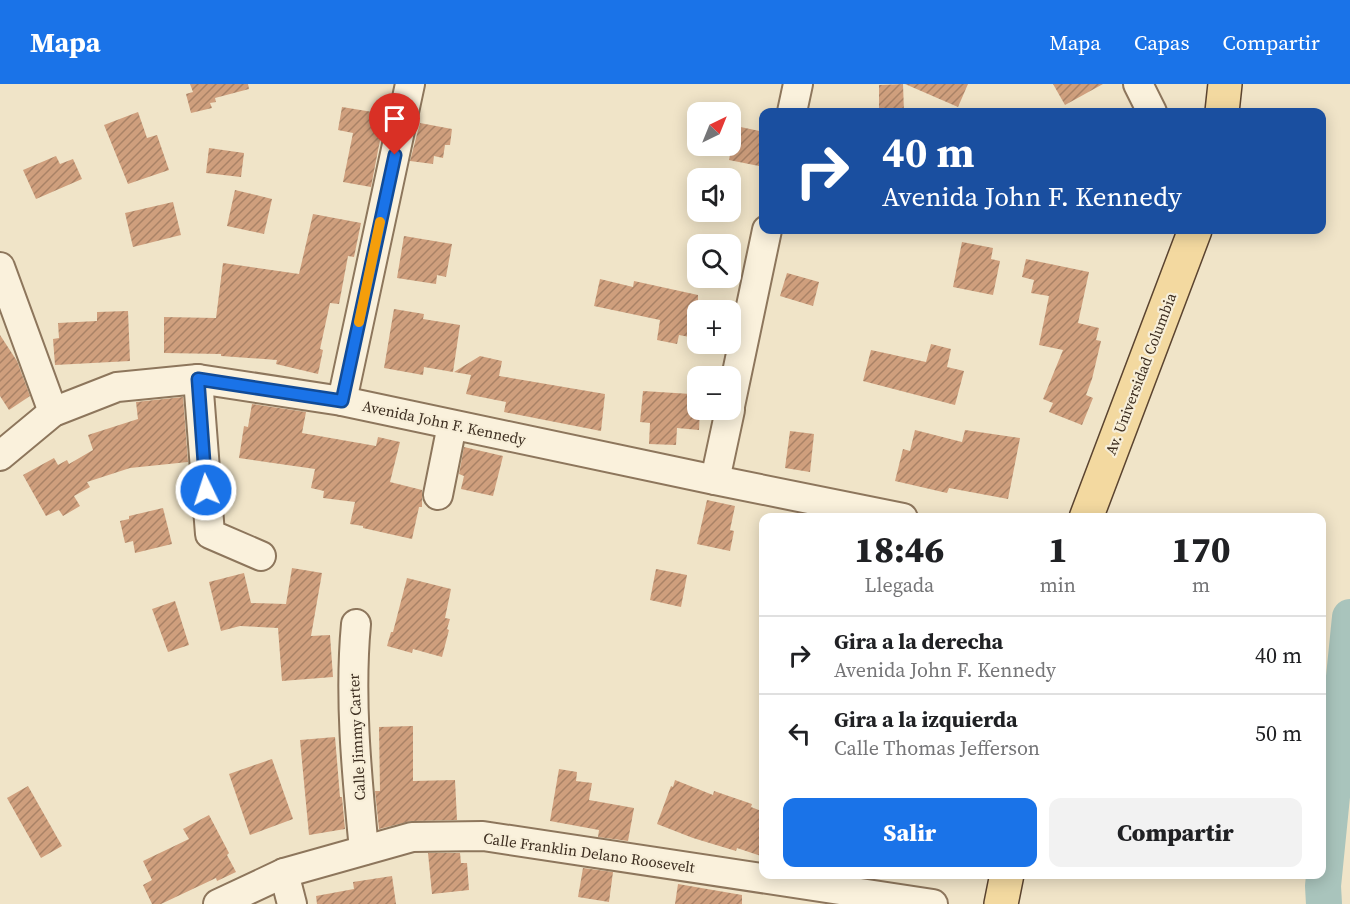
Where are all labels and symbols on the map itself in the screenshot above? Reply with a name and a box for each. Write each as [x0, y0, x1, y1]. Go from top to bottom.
pin [369, 93, 420, 155]
north arrow [687, 102, 741, 156]
street label: Av. Universidad Columbia [1100, 289, 1181, 458]
street label: Avenida John F. Kennedy [360, 395, 528, 450]
position arrow [174, 458, 238, 522]
street label: Calle Jimmy Carter [343, 672, 370, 801]
street label: Calle Franklin Delano Roosevelt [482, 827, 696, 878]

